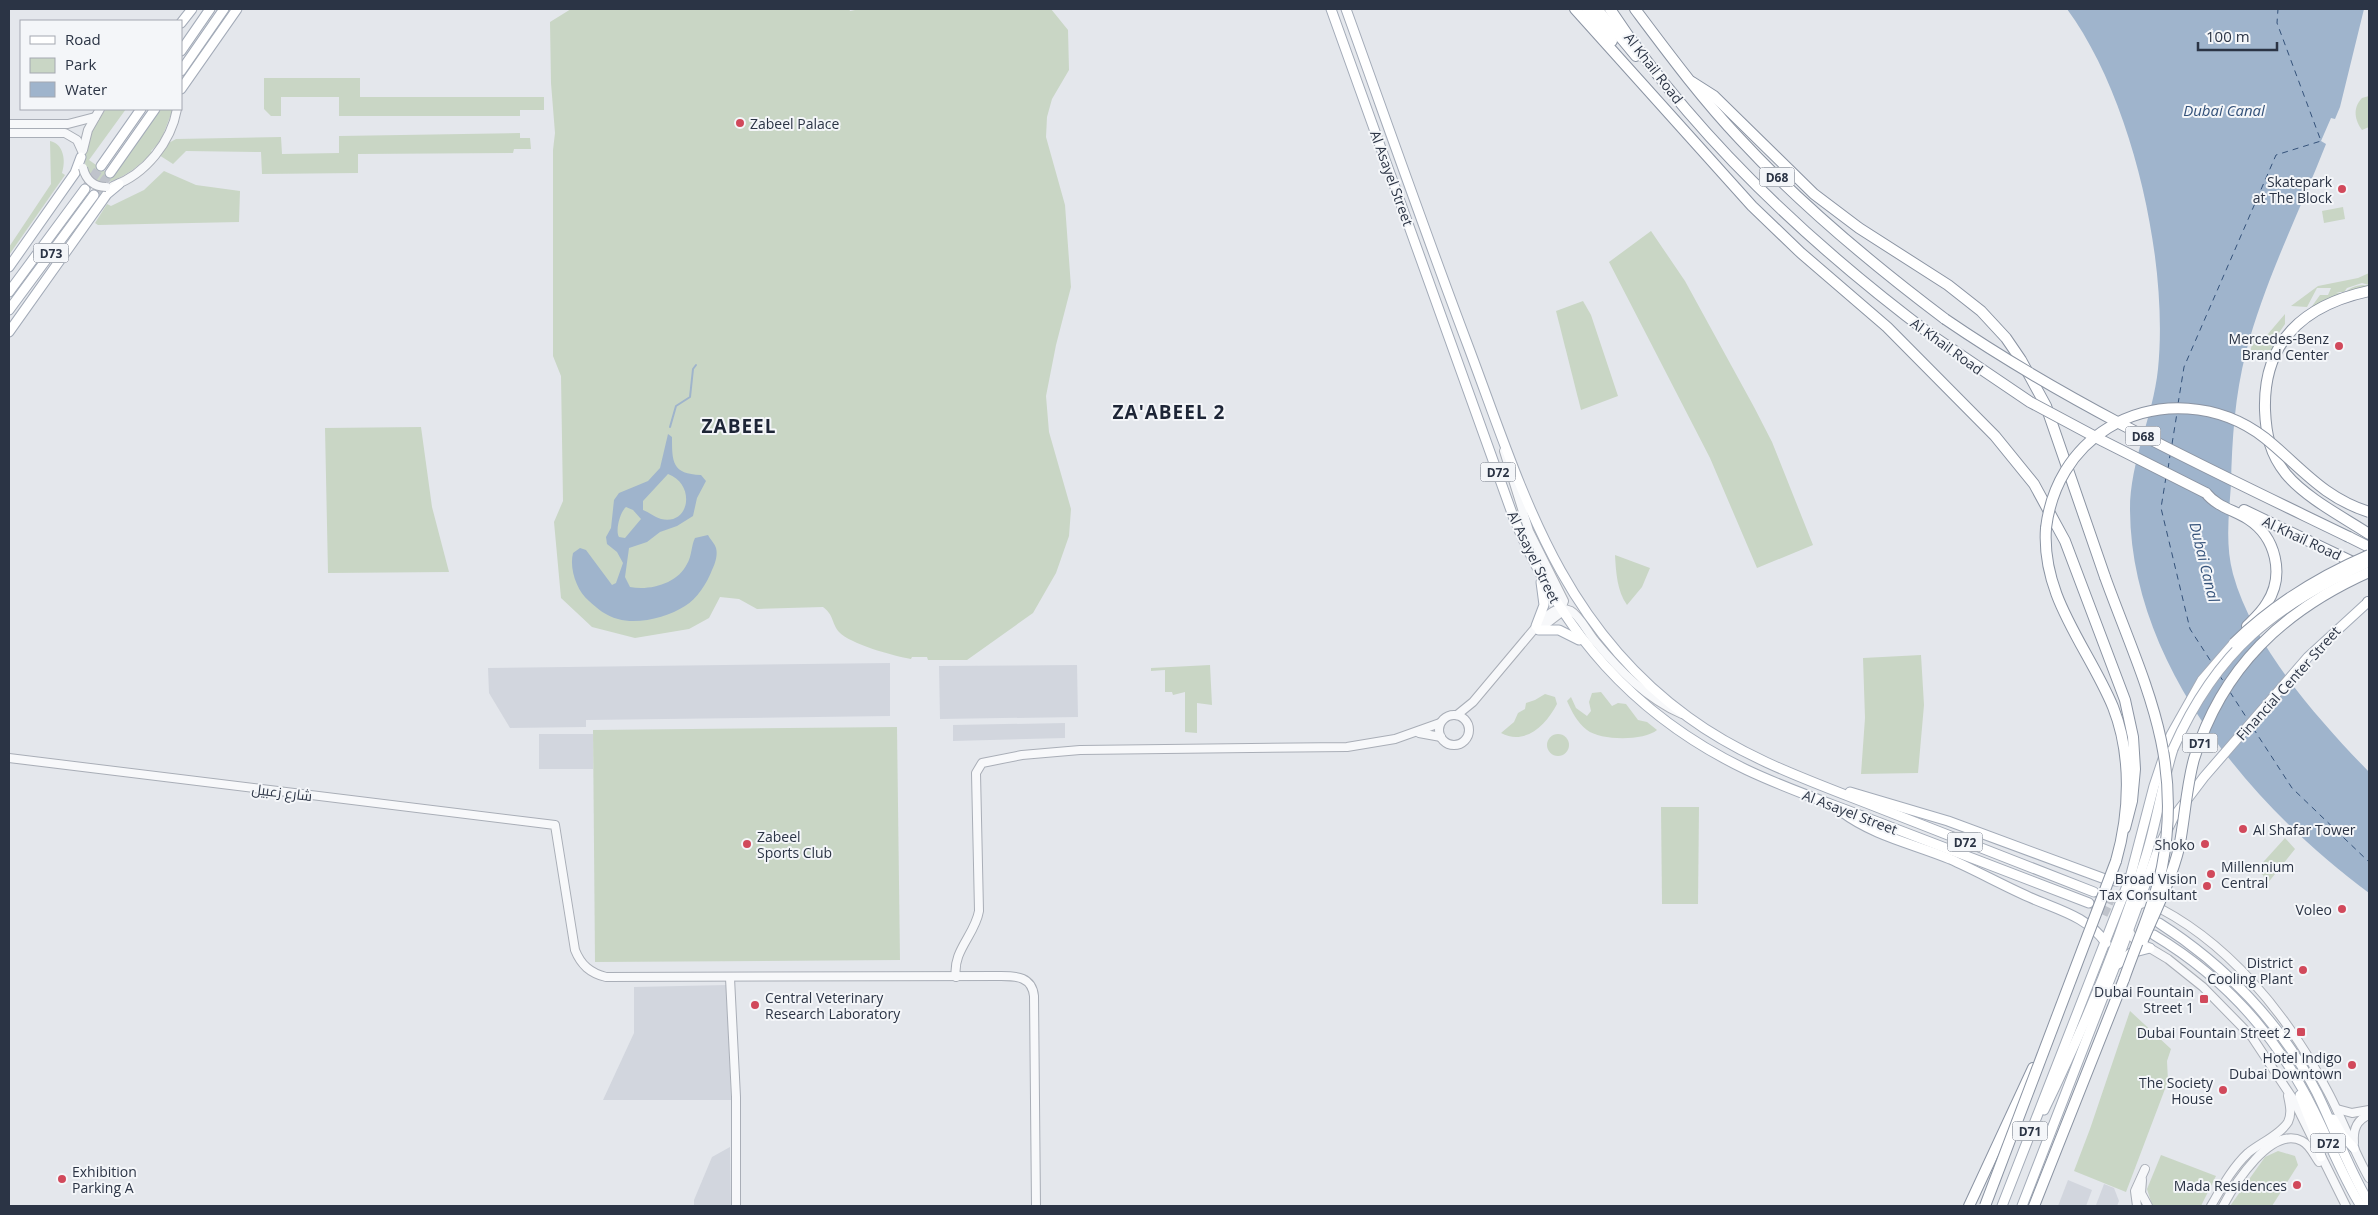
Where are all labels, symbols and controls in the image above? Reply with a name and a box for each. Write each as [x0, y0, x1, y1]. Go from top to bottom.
legend [20, 20, 182, 110]
scale bar [2198, 20, 2277, 52]
text: 100 m [2206, 26, 2250, 46]
text: Road [65, 29, 101, 49]
street label: Al Khail Road [1620, 29, 1688, 107]
text: Park [65, 54, 96, 74]
text: Water [65, 79, 107, 99]
water label: Dubai Canal [2183, 100, 2266, 120]
place label: Zabeel Palace [750, 114, 839, 133]
marker: Zabeel Palace [734, 117, 746, 129]
street label: Al Asayel Street [1366, 128, 1418, 228]
road number: D68 [1760, 168, 1794, 186]
place label: Skatepark at The Block [2253, 172, 2333, 207]
marker: Skatepark at The Block [2336, 183, 2348, 195]
road number: D73 [34, 244, 68, 262]
street label: Al Khail Road [1907, 313, 1987, 379]
place label: Mercedes-Benz Brand Center [2229, 329, 2329, 364]
marker: Mercedes-Benz Brand Center [2333, 340, 2345, 352]
district label: ZA'ABEEL 2 [1113, 399, 1225, 425]
district label: ZABEEL [702, 413, 776, 439]
road number: D68 [2126, 426, 2160, 446]
road number: D72 [1480, 462, 1516, 482]
street label: Al Asayel Street [1503, 508, 1565, 606]
street label: Al Khail Road [2259, 511, 2345, 565]
water label: Dubai Canal [2185, 520, 2225, 605]
street label: Financial Center Street [2232, 622, 2344, 744]
road number: D71 [2182, 734, 2218, 752]
street label: شارع زعبيل [251, 779, 313, 805]
street label: Al Asayel Street [1800, 785, 1900, 839]
place label: Al Shafar Tower [2253, 820, 2356, 839]
marker: Al Shafar Tower [2237, 823, 2249, 835]
place label: Zabeel Sports Club [757, 827, 832, 862]
road number: D72 [1948, 832, 1982, 852]
place label: Shoko [2155, 835, 2195, 854]
marker: Zabeel Sports Club [741, 838, 753, 850]
marker: Shoko [2199, 838, 2211, 850]
place label: Millennium Central [2221, 857, 2294, 892]
marker: Millennium Central [2205, 868, 2217, 880]
place label: Broad Vision Tax Consultant [2100, 869, 2197, 904]
marker: Broad Vision Tax Consultant [2201, 880, 2213, 892]
place label: Voleo [2295, 900, 2332, 919]
marker: Voleo [2336, 903, 2348, 915]
place label: District Cooling Plant [2207, 953, 2293, 988]
marker: District Cooling Plant [2297, 964, 2309, 976]
place label: Dubai Fountain Street 1 [2094, 982, 2194, 1017]
place label: Central Veterinary Research Laboratory [765, 988, 901, 1023]
marker: Dubai Fountain Street 1 [2198, 993, 2210, 1005]
marker: Central Veterinary Research Laboratory [749, 999, 761, 1011]
place label: Dubai Fountain Street 2 [2137, 1023, 2291, 1042]
marker: Dubai Fountain Street 2 [2295, 1026, 2307, 1038]
place label: Hotel Indigo Dubai Downtown [2229, 1048, 2342, 1083]
marker: Hotel Indigo Dubai Downtown [2346, 1059, 2358, 1071]
place label: The Society House [2139, 1073, 2214, 1108]
marker: The Society House [2217, 1084, 2229, 1096]
road number: D71 [2012, 1122, 2048, 1140]
road number: D72 [2310, 1134, 2346, 1152]
place label: Exhibition Parking A [72, 1162, 137, 1197]
marker: Exhibition Parking A [56, 1173, 68, 1185]
place label: Mada Residences [2174, 1176, 2287, 1195]
marker: Mada Residences [2291, 1179, 2303, 1191]

